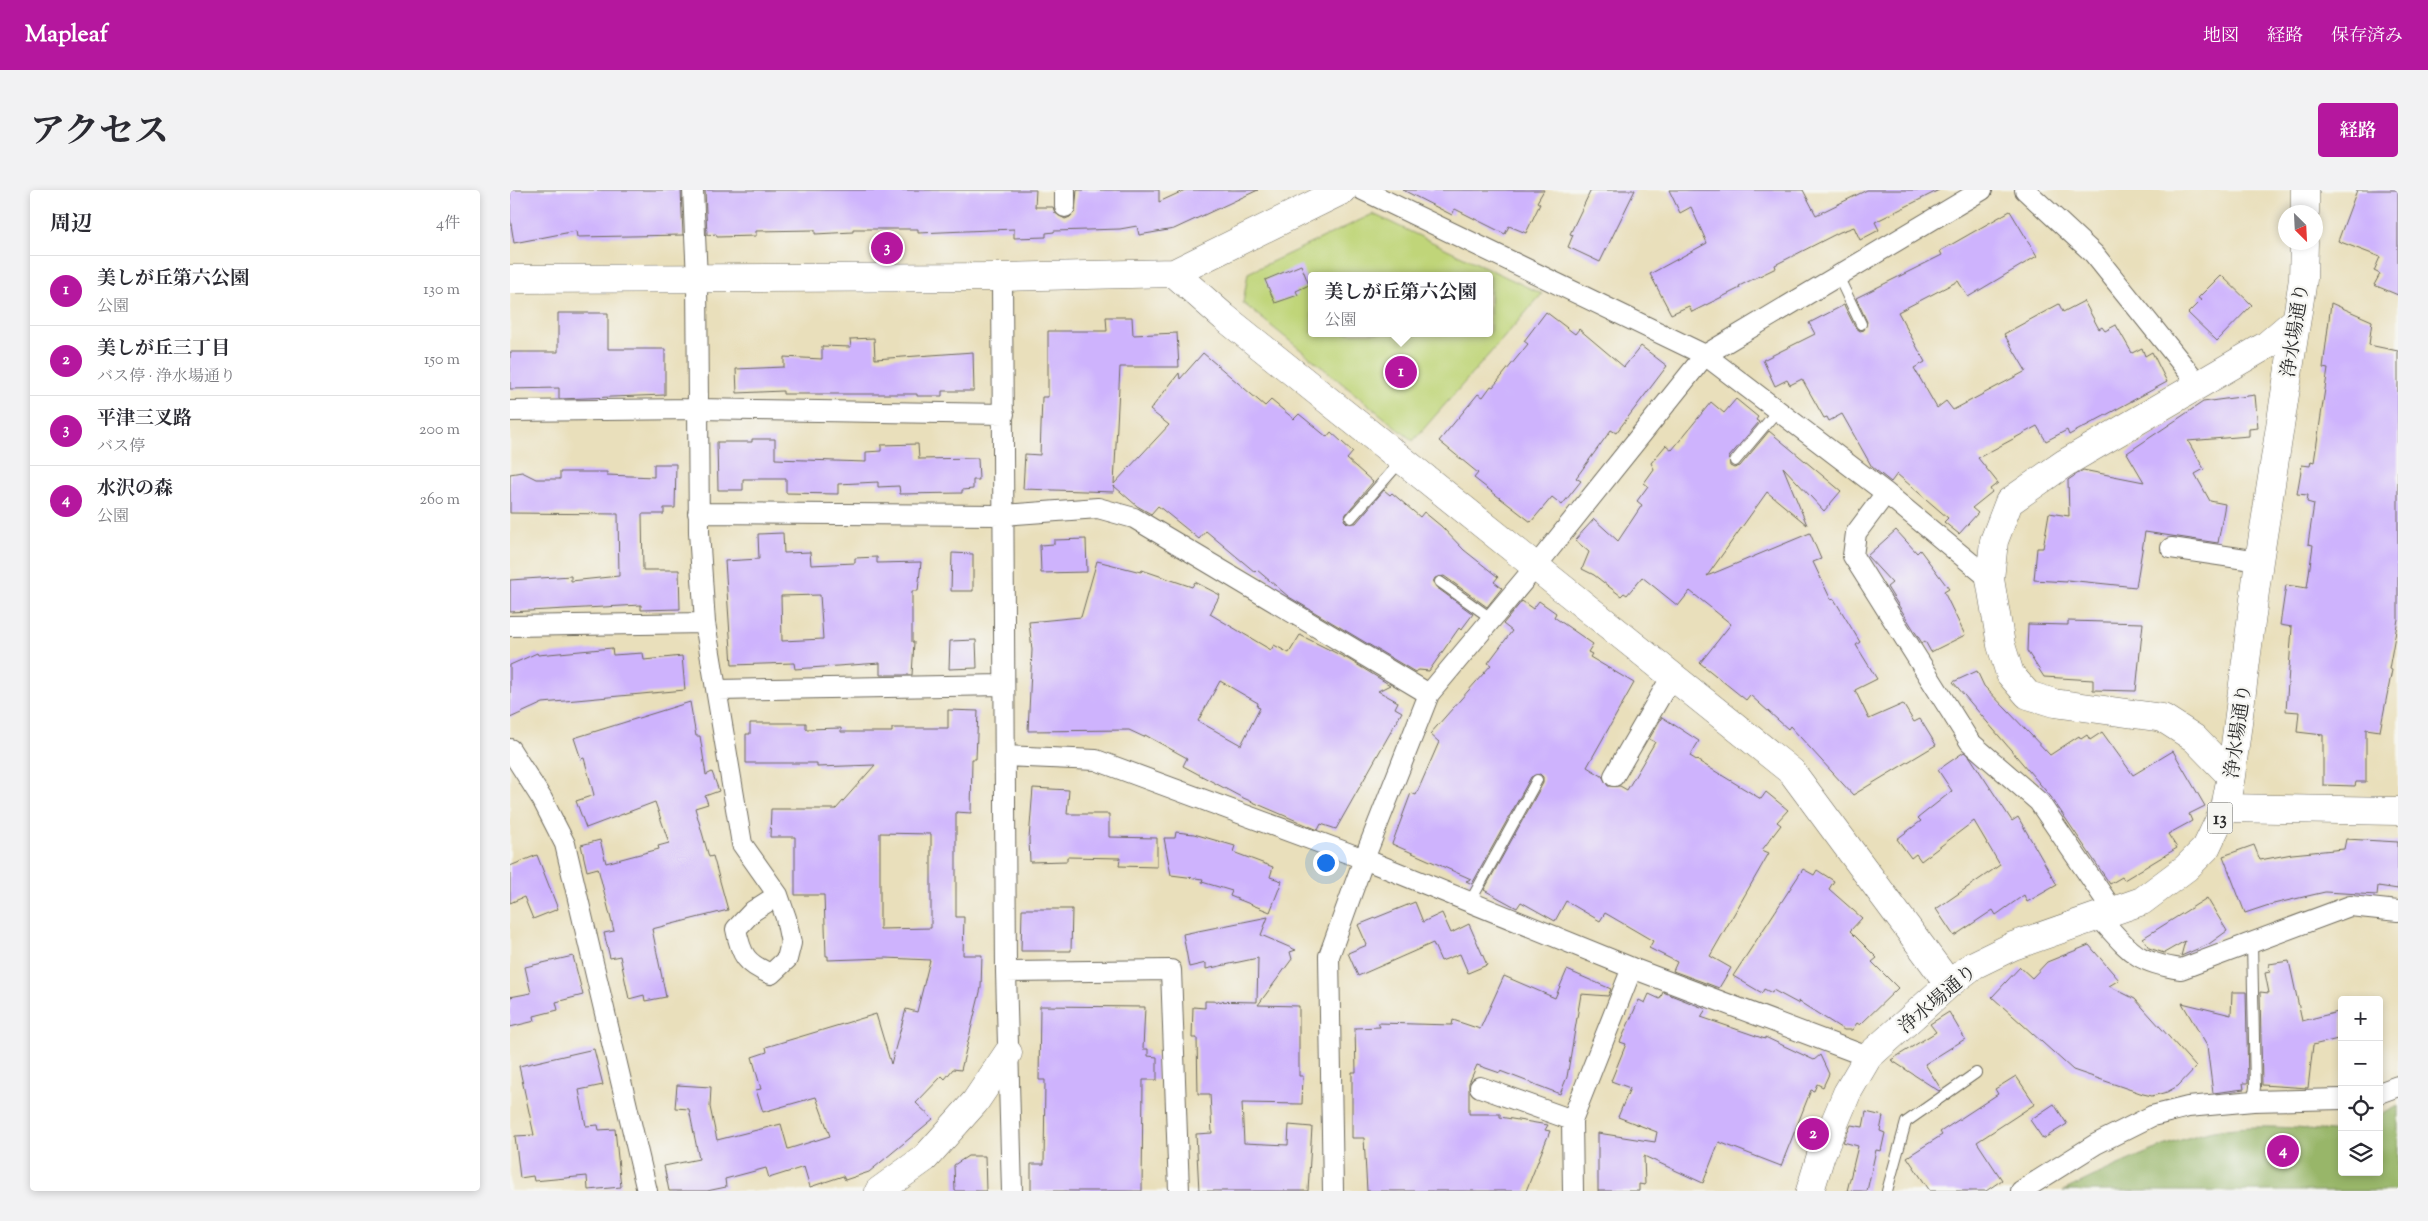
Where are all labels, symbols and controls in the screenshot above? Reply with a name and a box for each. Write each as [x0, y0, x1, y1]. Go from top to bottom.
text: Mapleaf [25, 18, 108, 52]
text: 地図 [2203, 24, 2239, 50]
text: 経路 [2267, 24, 2303, 50]
text: 保存済み [2331, 24, 2403, 50]
button: 経路 [2318, 103, 2398, 157]
text: アクセス [30, 108, 169, 159]
north arrow [2278, 205, 2323, 250]
text: 周辺 [50, 210, 92, 240]
text: 4件 [436, 213, 460, 236]
pin: 3 [871, 229, 903, 267]
text: 美しが丘第六公園 [97, 266, 249, 293]
popup [1308, 272, 1493, 337]
text: 1 [63, 279, 69, 302]
text: 130 m [423, 279, 460, 302]
text: 美しが丘第六公園 [1324, 280, 1477, 307]
street label: 浄水場通り [2276, 281, 2317, 379]
text: 公園 [97, 296, 129, 319]
text: 公園 [1324, 310, 1357, 333]
text: 美しが丘三丁目 [97, 336, 230, 363]
text: 2 [62, 349, 70, 372]
text: 150 m [424, 349, 460, 372]
pin: 1 [1385, 353, 1417, 391]
text: バス停 · 浄水場通り [97, 366, 236, 389]
text: 平津三叉路 [97, 406, 192, 433]
text: 3 [63, 419, 69, 442]
text: 200 m [419, 419, 460, 442]
text: バス停 [97, 436, 145, 459]
text: 水沢の森 [97, 476, 173, 503]
text: 4 [62, 489, 70, 512]
text: 260 m [419, 489, 460, 512]
text: 公園 [97, 506, 129, 529]
street label: 浄水場通り [2219, 682, 2259, 780]
road number: 13 [2208, 802, 2232, 834]
your location [1313, 850, 1339, 876]
street label: 浄水場通り [1894, 959, 1984, 1041]
map controls [2338, 996, 2383, 1176]
button: + [2338, 996, 2383, 1041]
button: − [2338, 1041, 2383, 1086]
button: locate [2338, 1086, 2383, 1131]
pin: 2 [1797, 1115, 1829, 1153]
button: layers [2338, 1131, 2383, 1176]
pin: 4 [2267, 1132, 2299, 1170]

